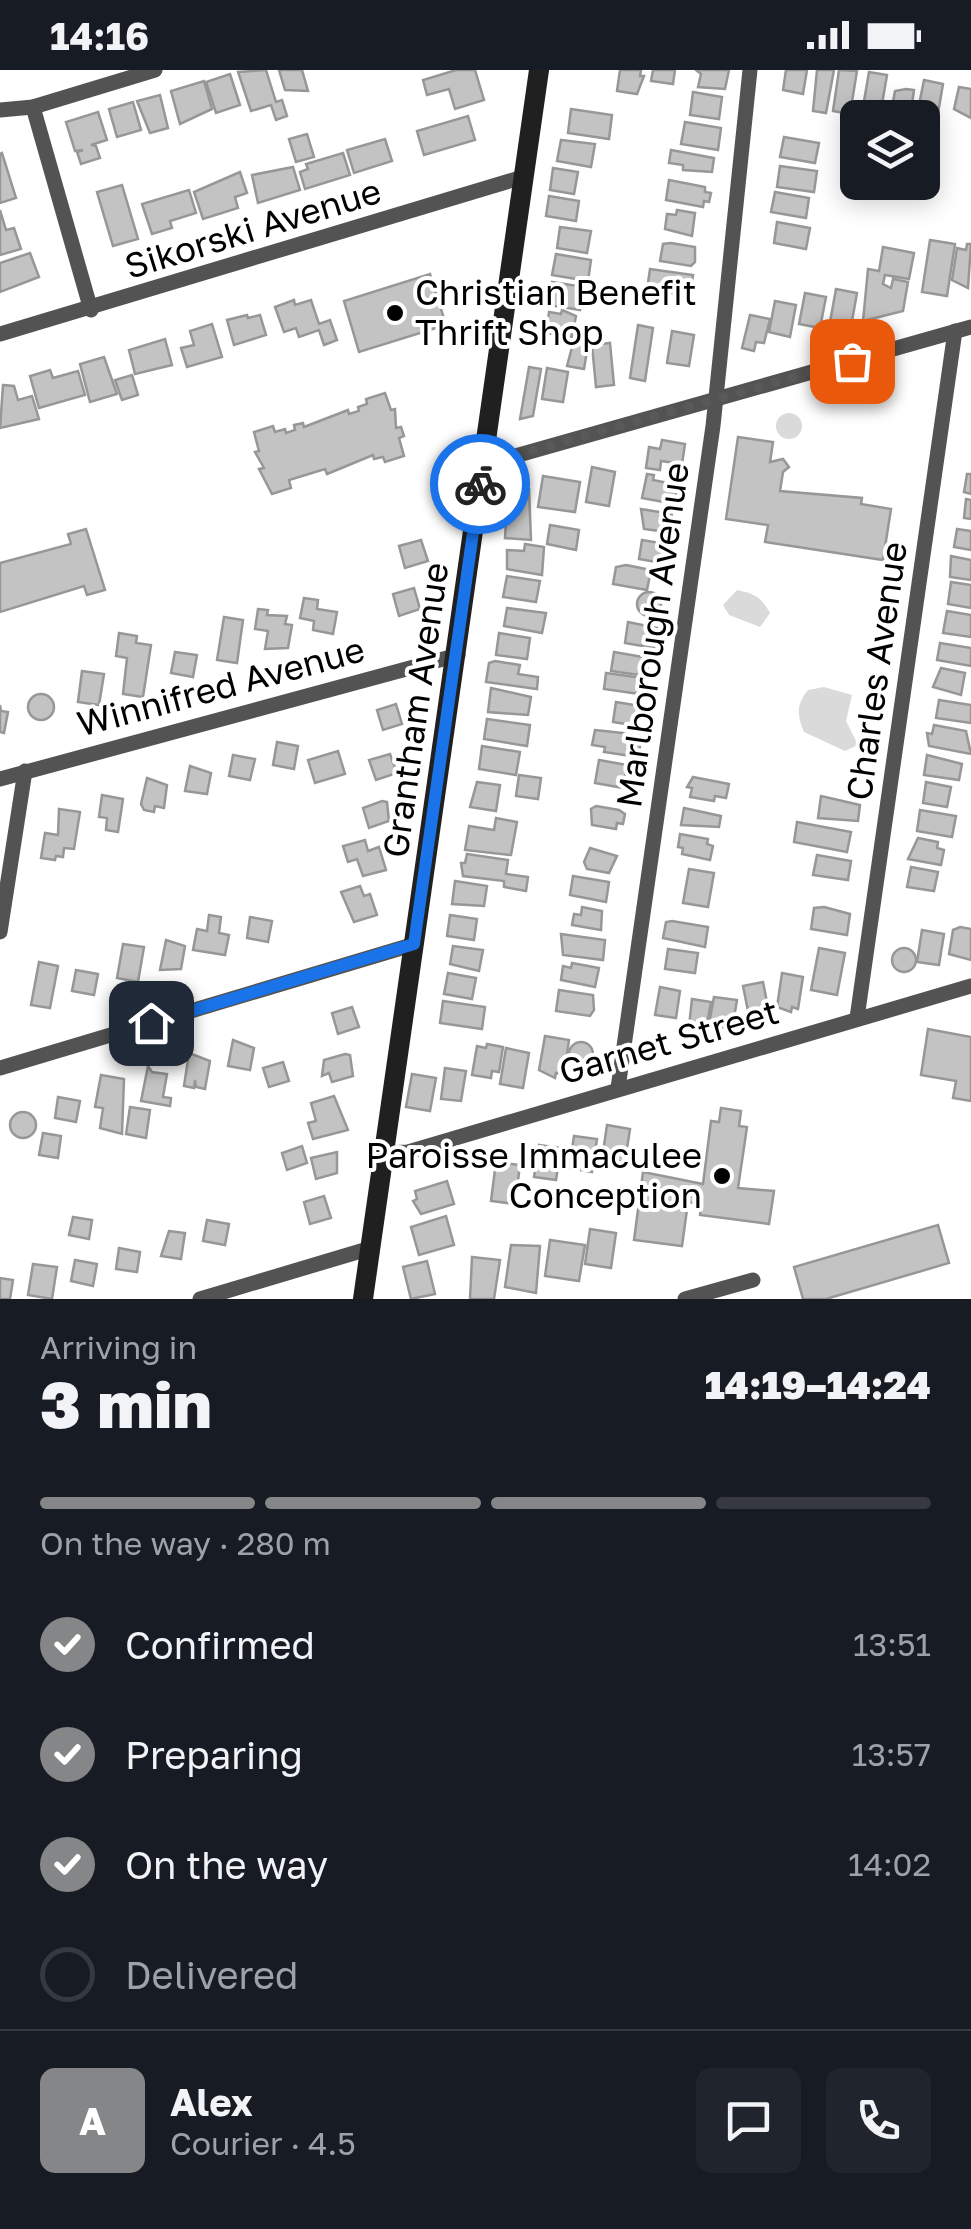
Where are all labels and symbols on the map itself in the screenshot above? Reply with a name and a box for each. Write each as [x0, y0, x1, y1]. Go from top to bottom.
street label: Sikorski Avenue [120, 169, 386, 287]
place label: Christian Benefit Thrift Shop [415, 271, 697, 353]
marker: Christian Benefit Thrift Shop [384, 302, 406, 324]
pin [810, 319, 895, 404]
courier [430, 434, 530, 534]
street label: Marlborough Avenue [607, 460, 697, 810]
street label: Charles Avenue [837, 539, 915, 803]
street label: Grantham Avenue [374, 560, 457, 860]
street label: Winnifred Avenue [73, 627, 369, 745]
pin [109, 981, 194, 1066]
street label: Garnet Street [554, 990, 783, 1092]
place label: Paroisse Immaculee Conception [365, 1134, 702, 1216]
marker: Paroisse Immaculee Conception [711, 1165, 733, 1187]

